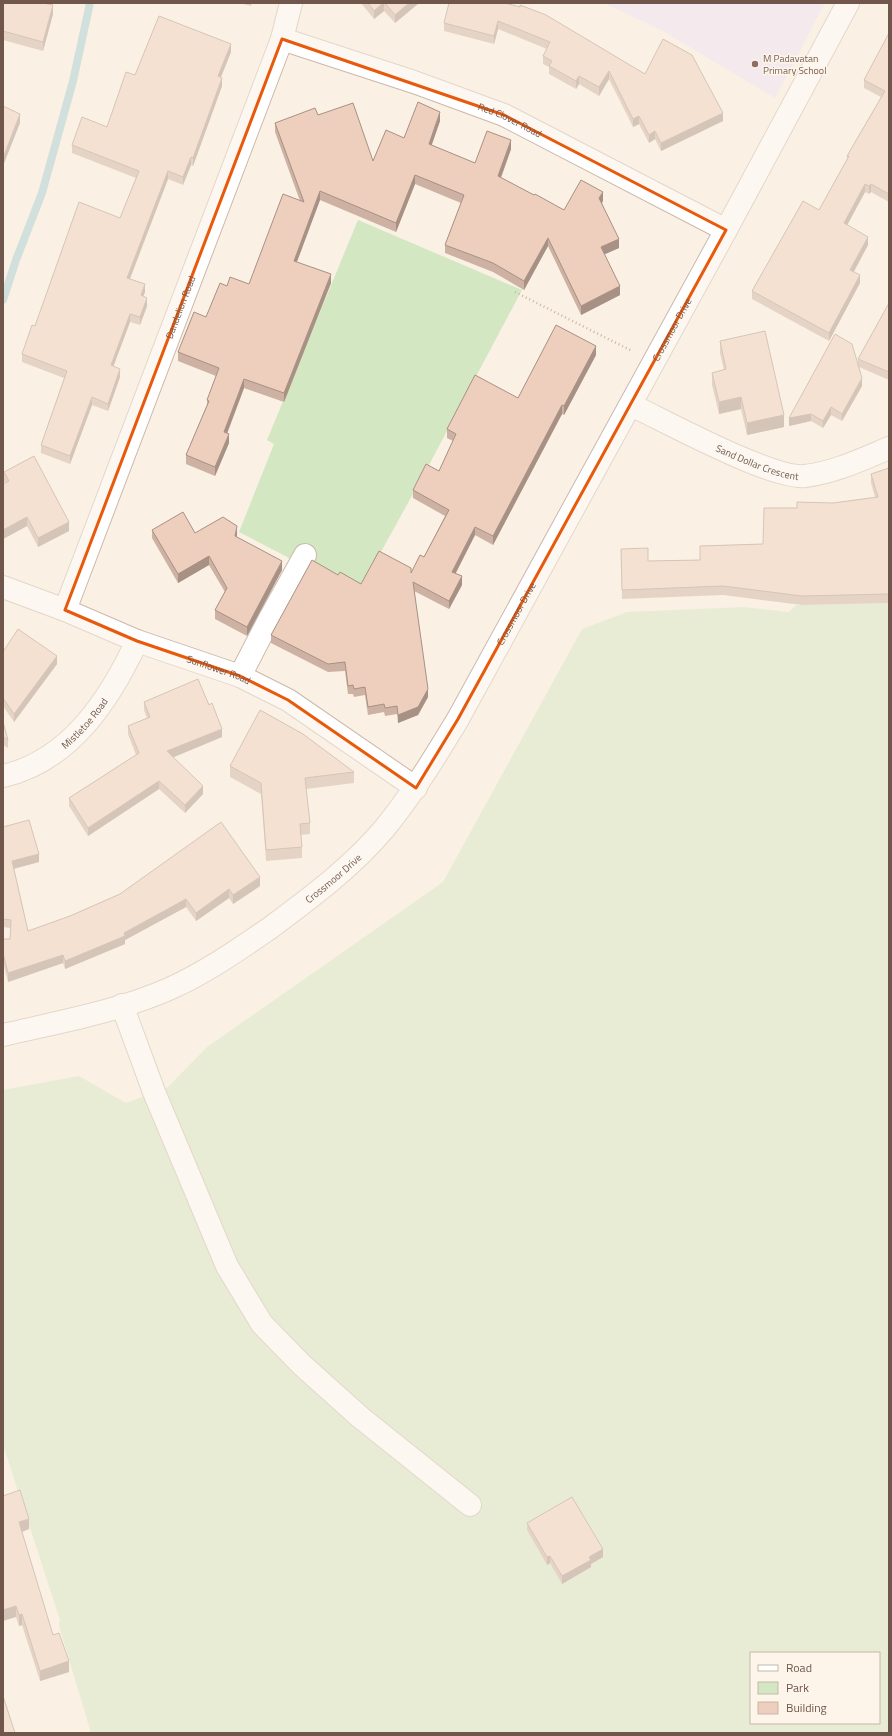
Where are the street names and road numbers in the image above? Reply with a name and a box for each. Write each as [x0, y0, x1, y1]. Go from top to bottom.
street label: Red Clover Road [476, 99, 544, 141]
street label: Dandelion Road [161, 274, 199, 341]
street label: Crossmoor Drive [648, 295, 695, 364]
street label: Sand Dollar Crescent [714, 440, 800, 484]
street label: Crossmoor Drive [492, 579, 539, 648]
street label: Sunflower Road [185, 651, 253, 688]
street label: Mistletoe Road [58, 695, 111, 752]
street label: Crossmoor Drive [302, 850, 365, 907]

